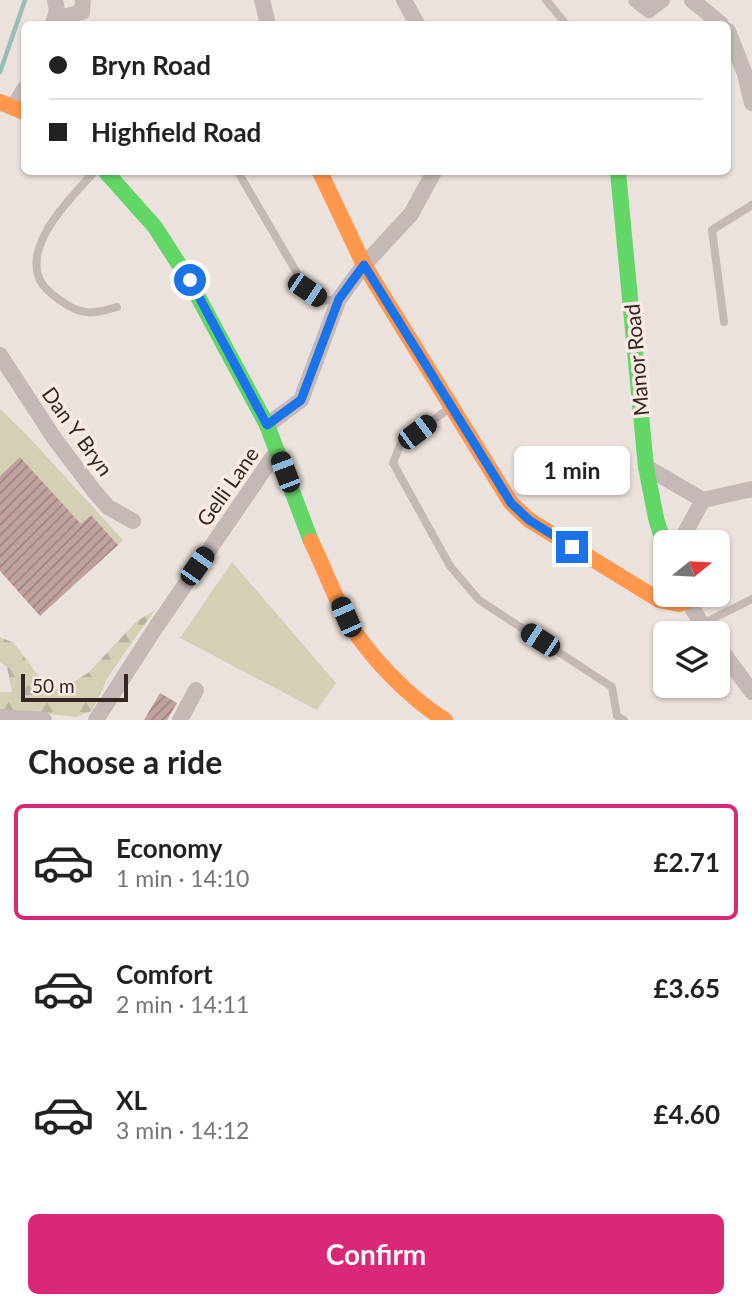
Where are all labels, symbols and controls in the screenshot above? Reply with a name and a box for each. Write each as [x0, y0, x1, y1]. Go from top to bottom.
text: Bryn Road [91, 49, 211, 81]
text: Highfield Road [91, 116, 261, 148]
route start [174, 264, 206, 296]
car [284, 270, 331, 310]
street label: Manor Road [619, 303, 653, 417]
street label: Dan Y Bryn [37, 382, 119, 480]
car [394, 411, 441, 453]
street label: Gelli Lane [191, 442, 263, 530]
callout: 1 min [514, 446, 630, 494]
car [268, 449, 303, 495]
text: 1 min [543, 456, 601, 484]
north arrow [653, 530, 730, 607]
map controls [653, 530, 730, 698]
route end [556, 531, 588, 563]
car [177, 543, 218, 589]
car [328, 594, 365, 640]
car [517, 620, 564, 660]
button: layers [653, 621, 730, 698]
scale bar [21, 671, 128, 703]
text: 50 m [32, 674, 75, 697]
text: Choose a ride [28, 742, 222, 781]
icon: car [32, 831, 95, 894]
text: Economy [116, 832, 222, 864]
text: £2.71 [654, 846, 720, 878]
text: 1 min · 14:10 [116, 864, 249, 892]
icon: car [32, 957, 95, 1020]
text: Comfort [116, 958, 213, 990]
text: £3.65 [654, 972, 720, 1004]
text: 2 min · 14:11 [116, 990, 249, 1018]
icon: car [32, 1083, 95, 1146]
text: XL [116, 1084, 147, 1116]
text: £4.60 [654, 1098, 720, 1130]
text: 3 min · 14:12 [116, 1116, 249, 1144]
button: Confirm [28, 1214, 724, 1294]

